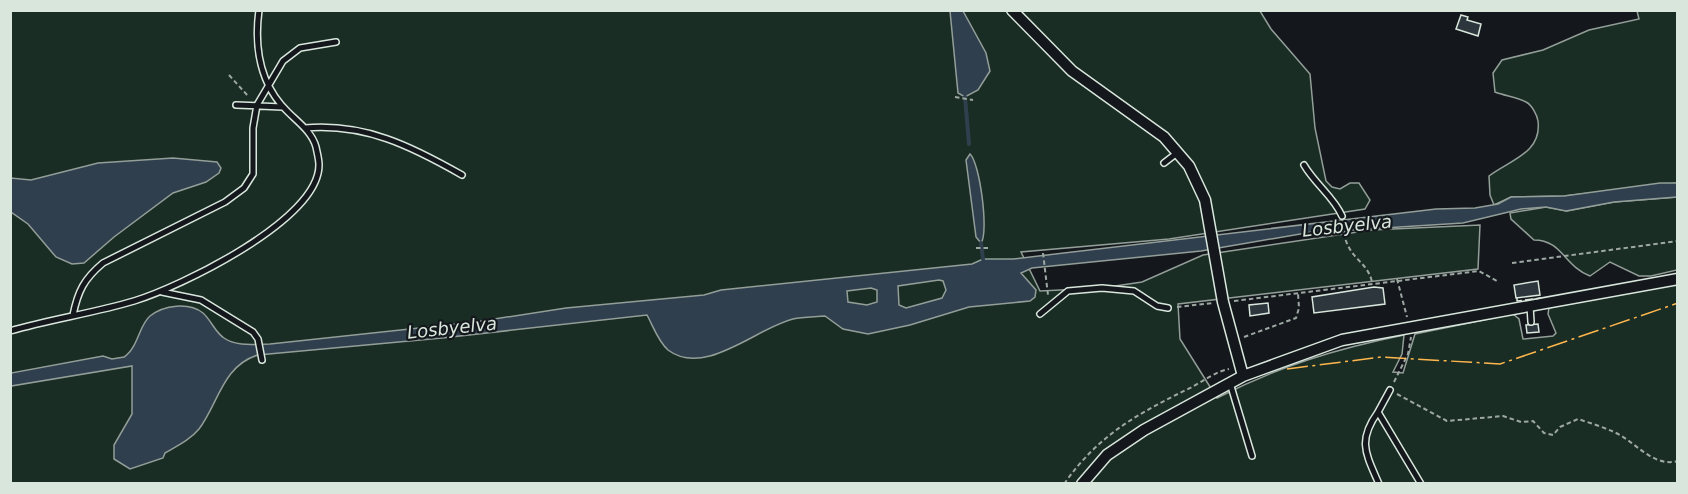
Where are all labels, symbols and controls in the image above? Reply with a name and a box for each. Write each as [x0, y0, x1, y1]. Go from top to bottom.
water label: Losbyelva [1301, 210, 1393, 241]
water label: Losbyelva [406, 312, 498, 343]

